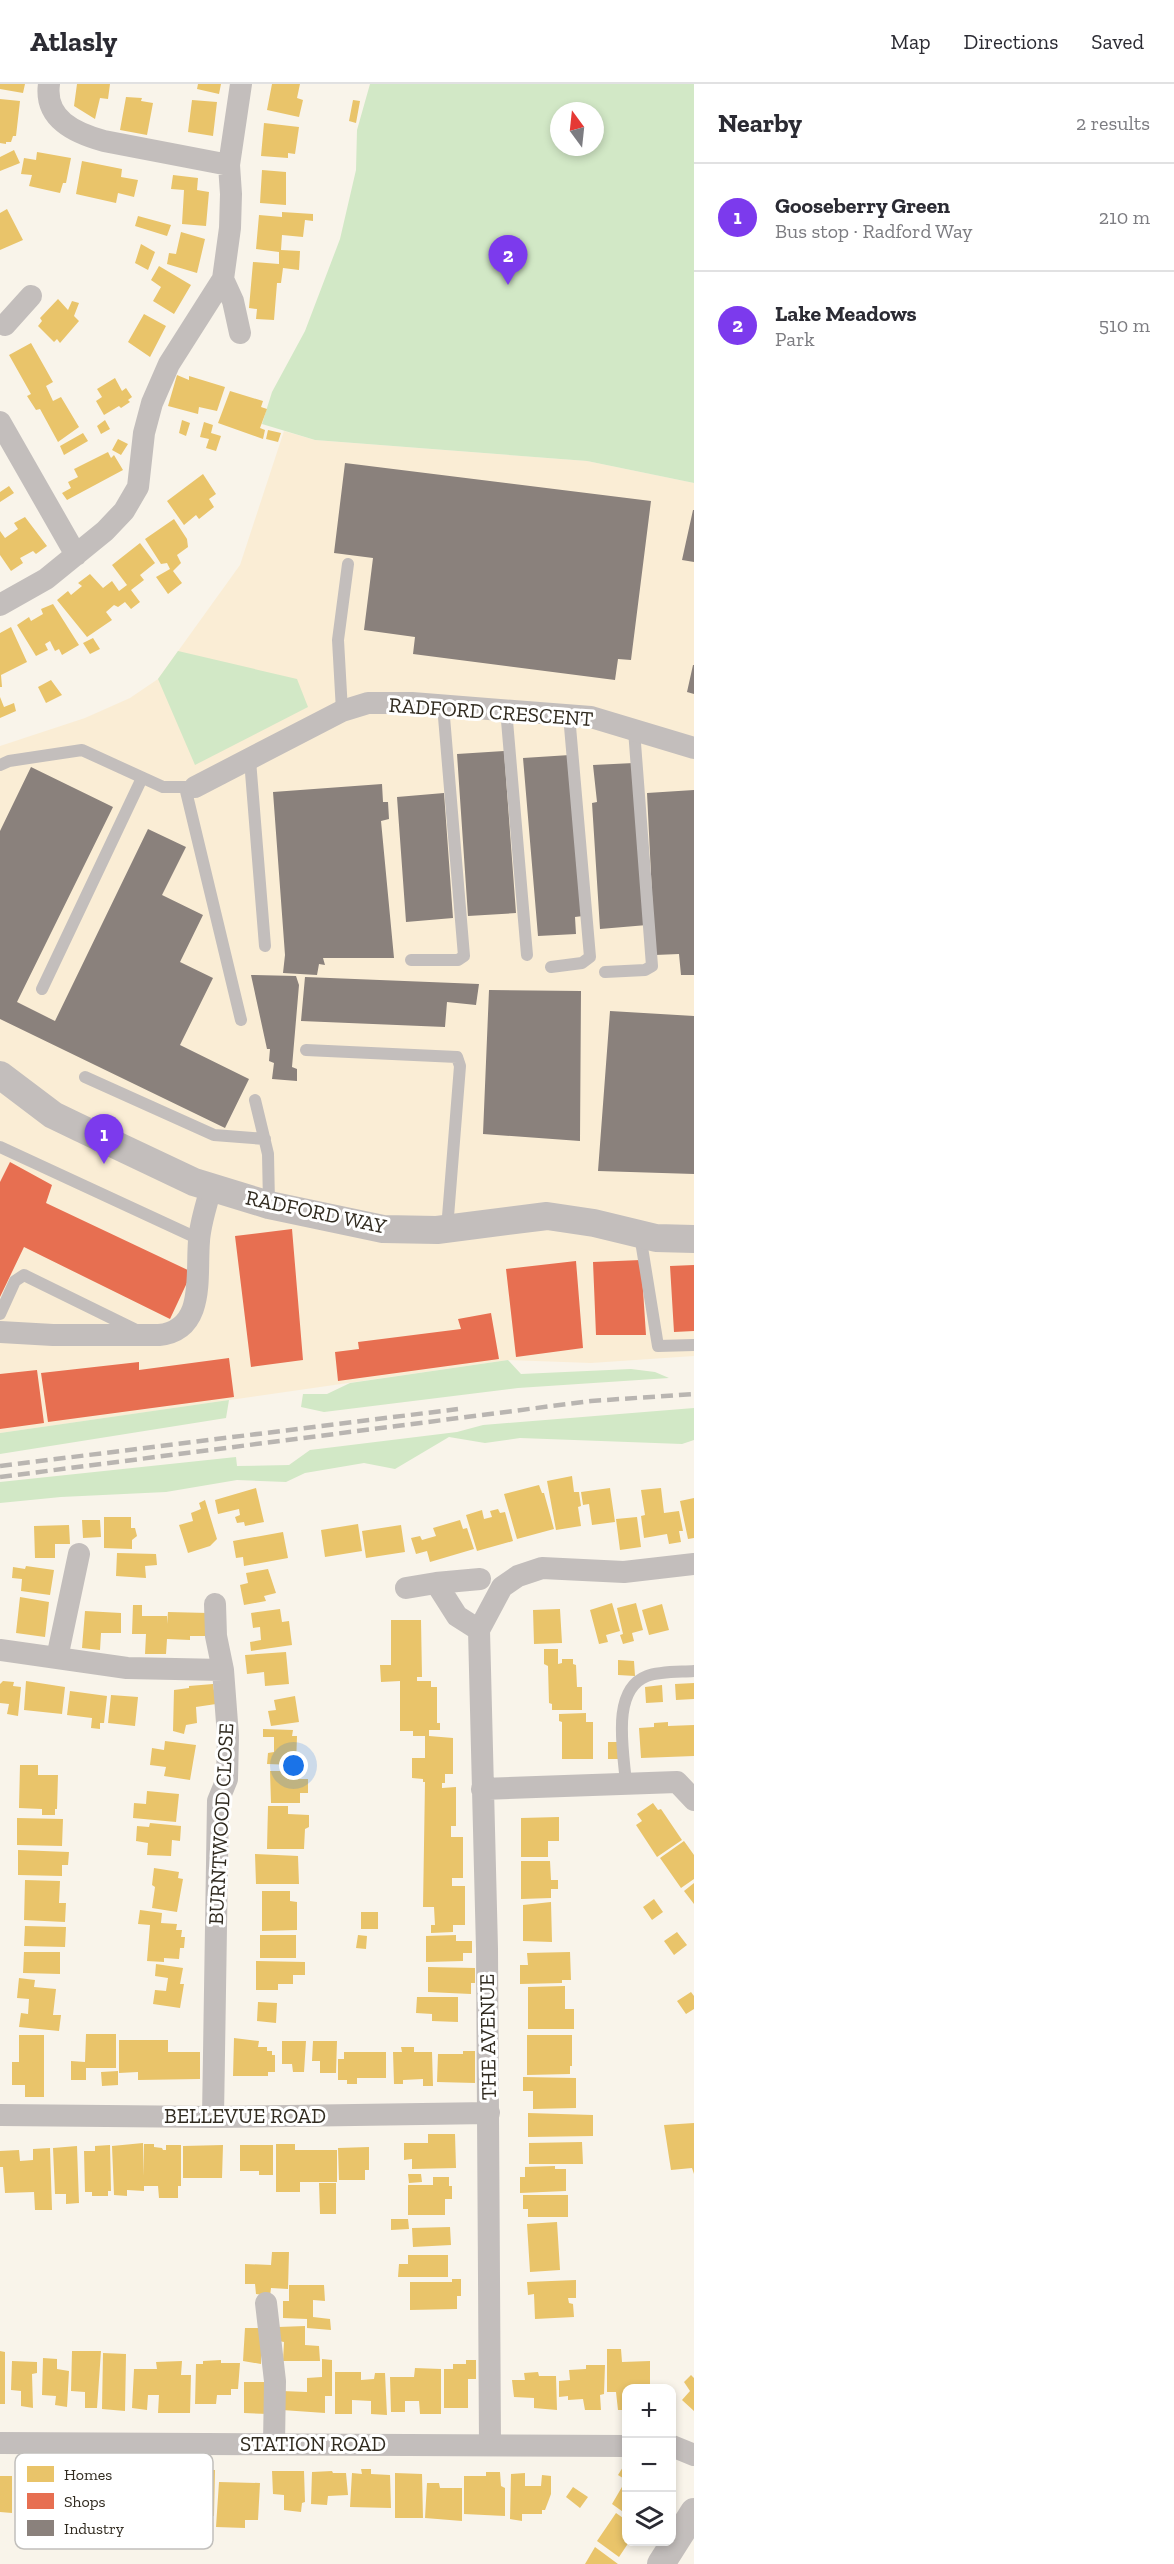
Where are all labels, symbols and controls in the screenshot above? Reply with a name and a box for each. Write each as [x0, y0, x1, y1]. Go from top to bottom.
text: Atlasly [30, 25, 117, 58]
text: Map [891, 29, 931, 54]
text: Directions [964, 29, 1058, 54]
text: Saved [1091, 29, 1144, 54]
north arrow [550, 102, 604, 156]
text: Nearby [718, 107, 802, 139]
text: 2 results [1076, 111, 1150, 135]
text: Gooseberry Green [775, 192, 950, 219]
text: 1 [733, 205, 742, 229]
text: 210 m [1099, 205, 1150, 229]
text: Bus stop · Radford Way [775, 219, 973, 243]
pin: 2 [488, 236, 528, 285]
text: Lake Meadows [775, 300, 917, 327]
text: 2 [732, 313, 743, 337]
text: 510 m [1099, 313, 1150, 337]
text: Park [775, 327, 815, 351]
street label: RADFORD CRESCENT [388, 692, 594, 731]
pin: 1 [84, 1114, 124, 1164]
street label: RADFORD WAY [244, 1184, 389, 1239]
street label: BURNTWOOD CLOSE [203, 1722, 238, 1926]
your location [279, 1751, 308, 1780]
street label: THE AVENUE [474, 1974, 501, 2100]
street label: BELLEVUE ROAD [164, 2103, 326, 2128]
map controls [622, 2384, 676, 2546]
button: + [622, 2384, 676, 2438]
street label: STATION ROAD [240, 2431, 386, 2456]
button: − [622, 2438, 676, 2492]
legend [15, 2453, 213, 2549]
text: Homes [64, 2465, 112, 2484]
text: Shops [64, 2492, 106, 2511]
button: layers [622, 2492, 676, 2546]
text: Industry [64, 2519, 125, 2538]

